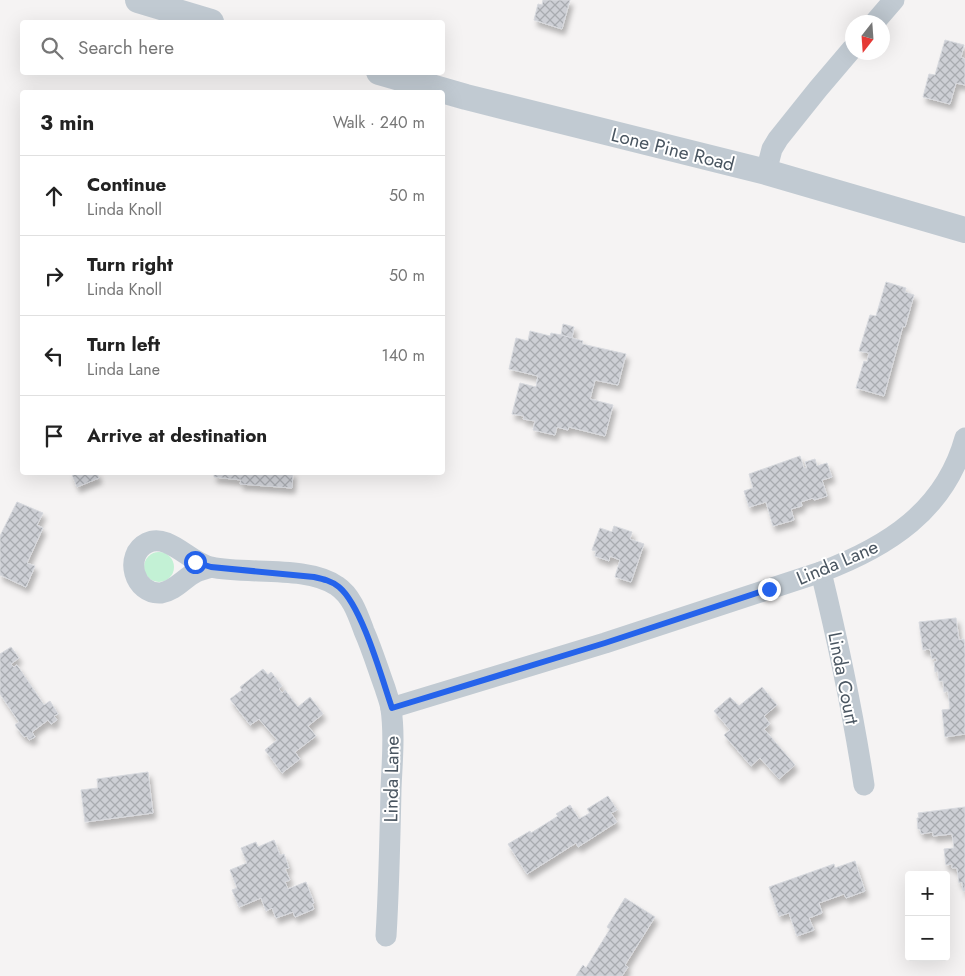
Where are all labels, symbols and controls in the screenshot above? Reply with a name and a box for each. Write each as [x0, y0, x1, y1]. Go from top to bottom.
north arrow [845, 15, 890, 60]
search box [20, 20, 445, 75]
icon: search [38, 34, 66, 62]
text: Search here [78, 34, 174, 61]
text: 3 min [40, 108, 94, 138]
text: Walk · 240 m [333, 111, 425, 134]
street label: Lone Pine Road [608, 121, 737, 178]
text: Continue [87, 171, 166, 198]
icon: ahead [40, 182, 68, 210]
text: 50 m [389, 184, 425, 207]
text: Linda Knoll [87, 198, 162, 221]
text: Turn right [87, 251, 173, 278]
icon: right [40, 262, 68, 290]
text: 50 m [389, 264, 425, 287]
text: Linda Knoll [87, 278, 162, 301]
text: Turn left [87, 331, 160, 358]
icon: left [40, 342, 68, 370]
text: 140 m [382, 344, 425, 367]
text: Linda Lane [87, 358, 160, 381]
icon: arrive [40, 422, 68, 450]
text: Arrive at destination [87, 422, 267, 449]
street label: Linda Lane [792, 533, 883, 592]
route start [184, 551, 207, 574]
route end [758, 578, 781, 601]
street label: Linda Court [821, 630, 866, 727]
street label: Linda Lane [377, 735, 406, 823]
map controls [905, 871, 950, 961]
button: + [905, 871, 950, 916]
button: − [905, 916, 950, 961]

